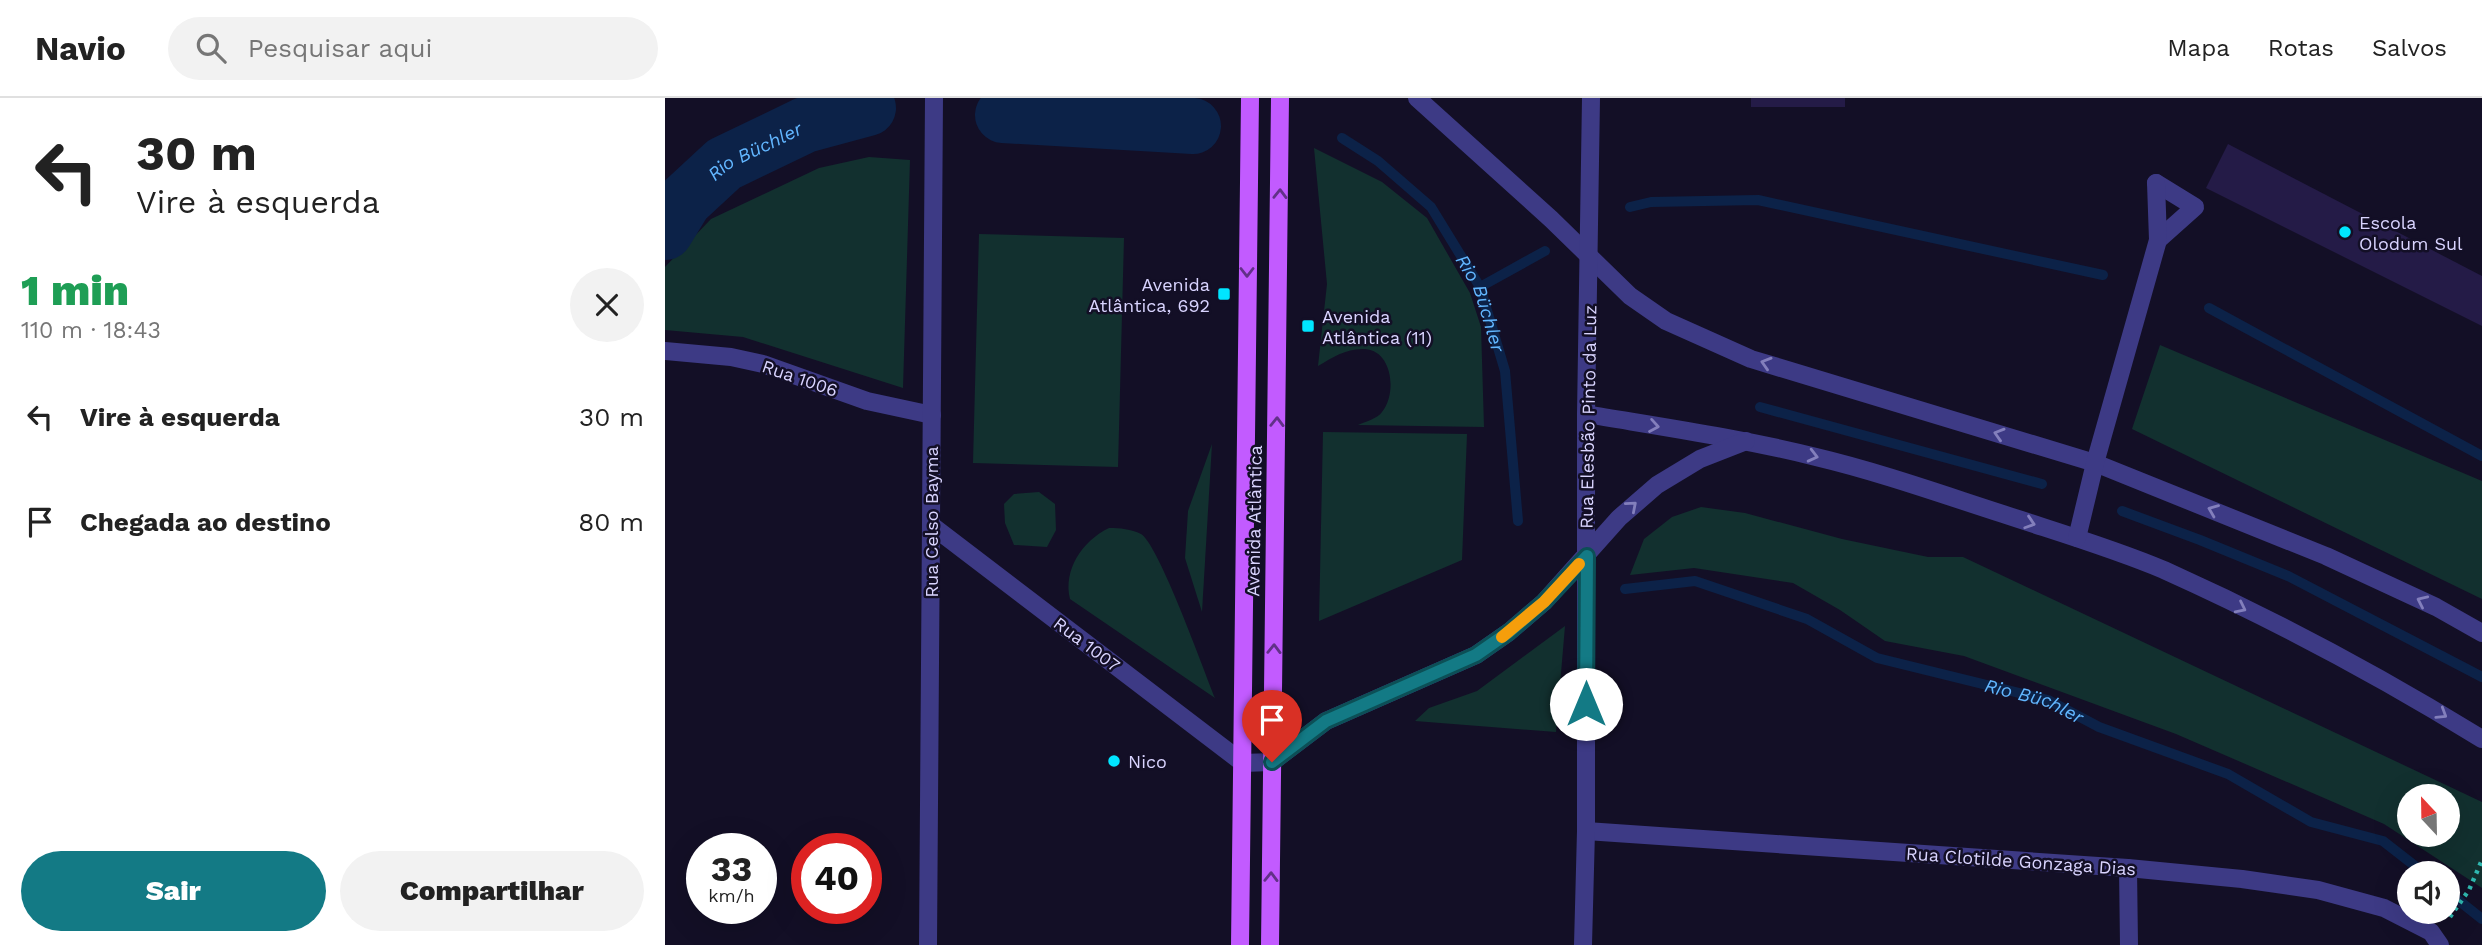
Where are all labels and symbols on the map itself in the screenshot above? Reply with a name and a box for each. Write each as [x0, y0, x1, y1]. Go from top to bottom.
water label: Rio Büchler [702, 116, 806, 185]
one-way arrow [1272, 189, 1287, 200]
place label: Escola Olodum Sul [2359, 212, 2463, 254]
marker: Escola Olodum Sul [2337, 224, 2353, 240]
water label: Rio Büchler [1451, 250, 1510, 355]
one-way arrow [1239, 268, 1255, 278]
place label: Avenida Atlântica, 692 [1088, 274, 1210, 316]
marker: Avenida Atlântica, 692 [1216, 286, 1232, 302]
street label: Rua Elesbão Pinto da Luz [1576, 305, 1600, 529]
place label: Avenida Atlântica (11) [1322, 306, 1432, 348]
marker: Avenida Atlântica (11) [1300, 318, 1316, 334]
street label: Rua 1006 [759, 355, 841, 401]
one-way arrow [1761, 357, 1773, 372]
one-way arrow [1269, 416, 1284, 427]
one-way arrow [1648, 418, 1660, 433]
one-way arrow [1993, 427, 2005, 442]
street label: Avenida Atlântica [1242, 445, 1266, 597]
street label: Rua Celso Bayma [921, 446, 942, 598]
one-way arrow [1807, 448, 1819, 462]
one-way arrow [1624, 502, 1637, 514]
one-way arrow [2208, 505, 2220, 519]
one-way arrow [2024, 515, 2036, 529]
one-way arrow [2417, 595, 2429, 609]
one-way arrow [2234, 599, 2246, 613]
street label: Rua 1007 [1050, 612, 1124, 676]
one-way arrow [1266, 644, 1281, 655]
position arrow [1549, 667, 1623, 741]
water label: Rio Büchler [1982, 673, 2088, 729]
pin [1242, 690, 1302, 762]
one-way arrow [2434, 706, 2447, 719]
place label: Nico [1128, 751, 1167, 772]
marker: Nico [1106, 753, 1122, 769]
north arrow [2397, 784, 2461, 847]
speed limit sign: 40 [791, 833, 882, 924]
street label: Rua Clotilde Gonzaga Dias [1905, 842, 2137, 880]
one-way arrow [1263, 871, 1279, 882]

